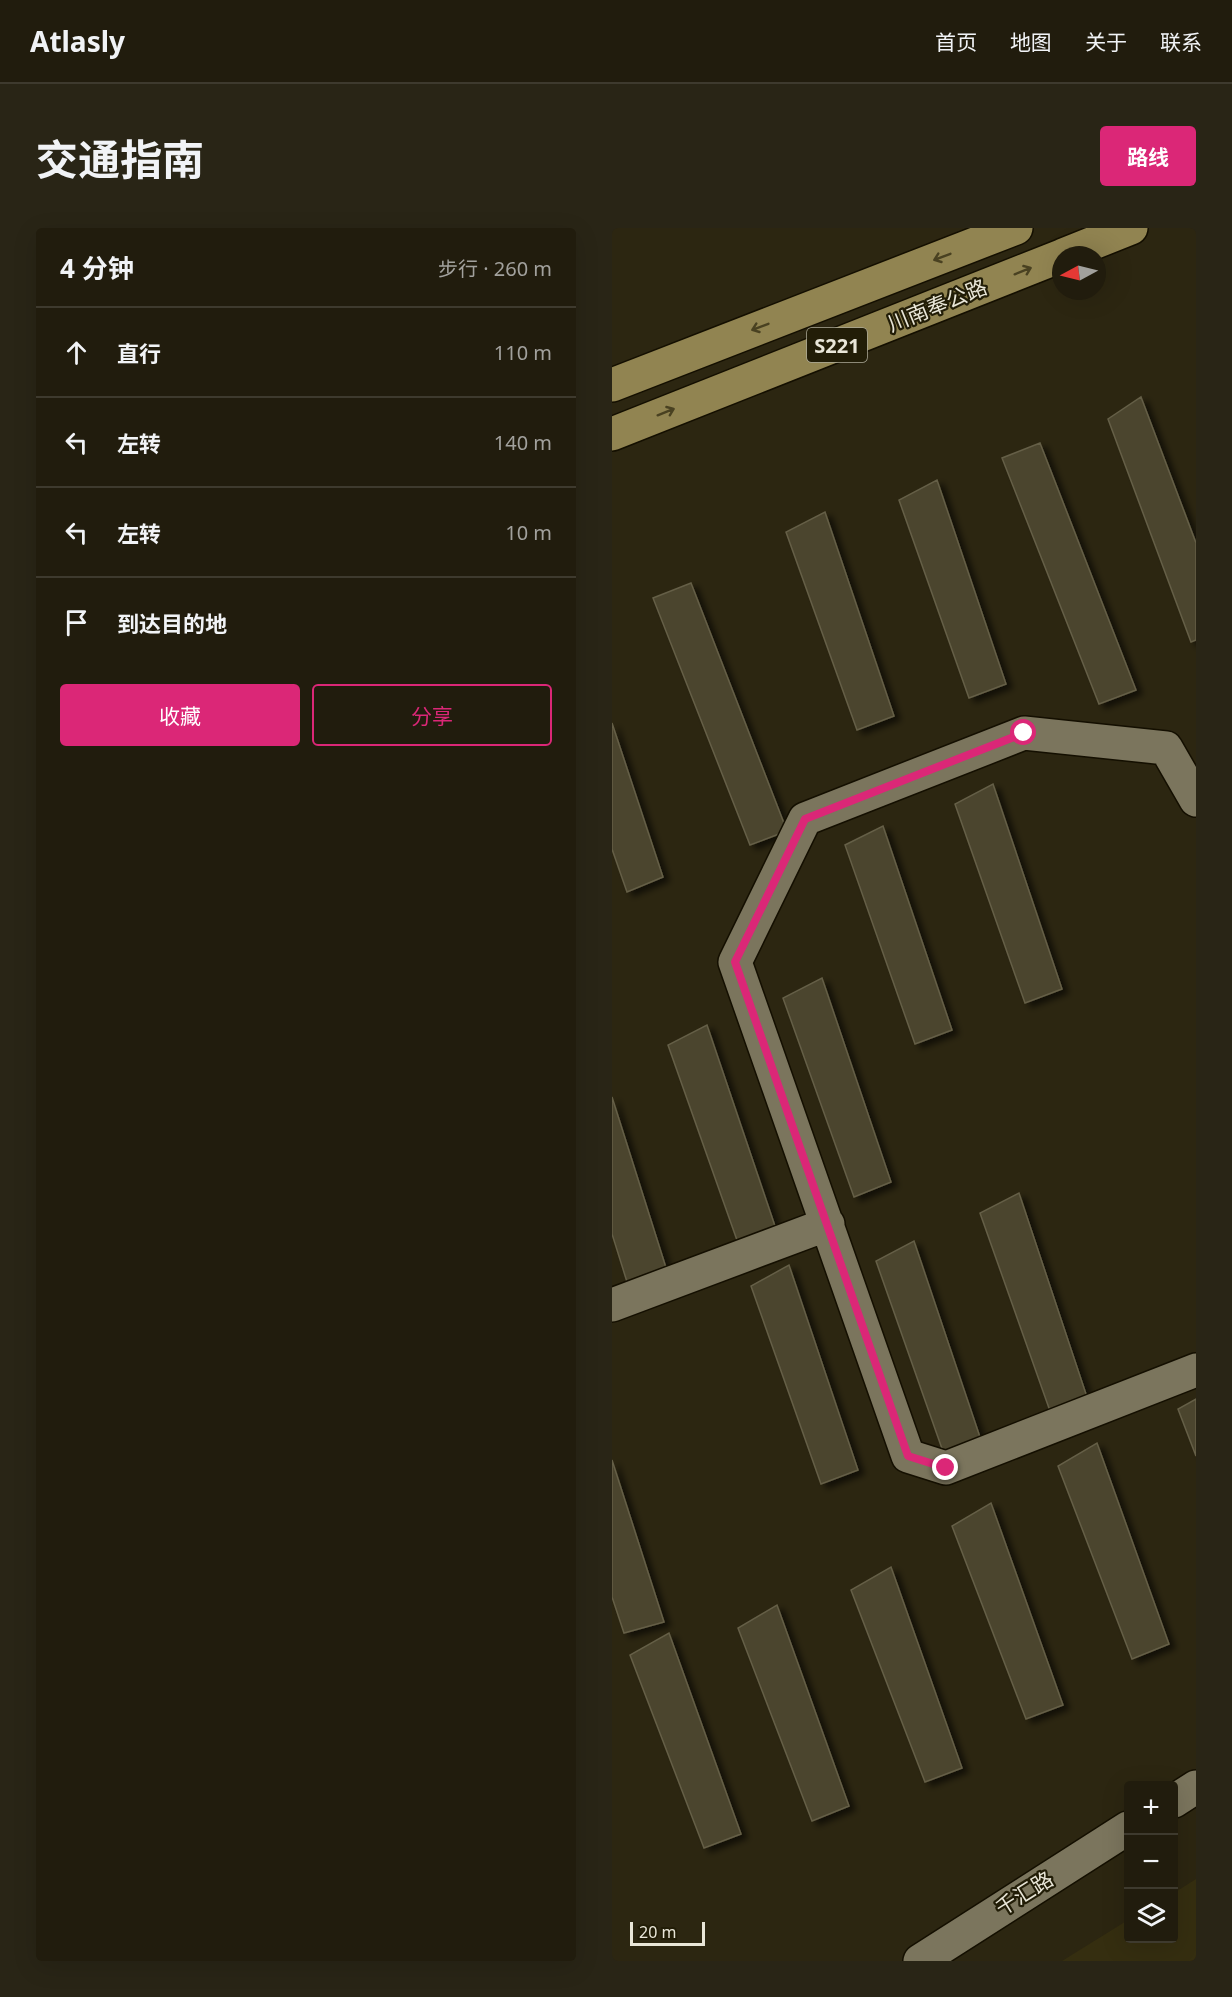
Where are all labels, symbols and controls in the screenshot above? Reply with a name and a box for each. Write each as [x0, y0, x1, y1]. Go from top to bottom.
text: Atlasly [30, 22, 125, 60]
text: 首页 [935, 28, 977, 56]
text: 地图 [1010, 28, 1052, 56]
text: 关于 [1085, 28, 1127, 56]
text: 联系 [1160, 28, 1202, 56]
button: 路线 [1100, 126, 1196, 186]
text: 交通指南 [36, 130, 204, 187]
north arrow [1052, 246, 1106, 300]
text: 4 分钟 [60, 250, 134, 286]
one-way arrow [933, 252, 952, 263]
text: 步行 · 260 m [438, 255, 552, 282]
one-way arrow [1014, 265, 1032, 276]
street label: 川南奉公路 [883, 272, 991, 338]
one-way arrow [751, 322, 770, 333]
road number: S221 [807, 328, 867, 362]
icon: ahead [60, 336, 93, 369]
text: 直行 [117, 338, 161, 368]
text: 110 m [494, 339, 552, 366]
one-way arrow [657, 406, 675, 417]
icon: left [60, 426, 93, 459]
text: 左转 [117, 428, 161, 458]
text: 140 m [494, 429, 552, 456]
icon: left [60, 516, 93, 549]
text: 左转 [117, 518, 161, 548]
text: 10 m [505, 519, 552, 546]
icon: arrive [60, 606, 93, 639]
text: 到达目的地 [117, 608, 227, 638]
button: 收藏 [60, 684, 300, 746]
button: 分享 [312, 684, 552, 746]
route start [1010, 719, 1036, 745]
route end [932, 1454, 958, 1480]
map controls [1124, 1781, 1178, 1943]
button: + [1124, 1781, 1178, 1835]
button: − [1124, 1835, 1178, 1889]
street label: 千汇路 [990, 1864, 1058, 1922]
button: layers [1124, 1889, 1178, 1943]
scale bar [630, 1919, 705, 1946]
text: 20 m [639, 1921, 676, 1943]

